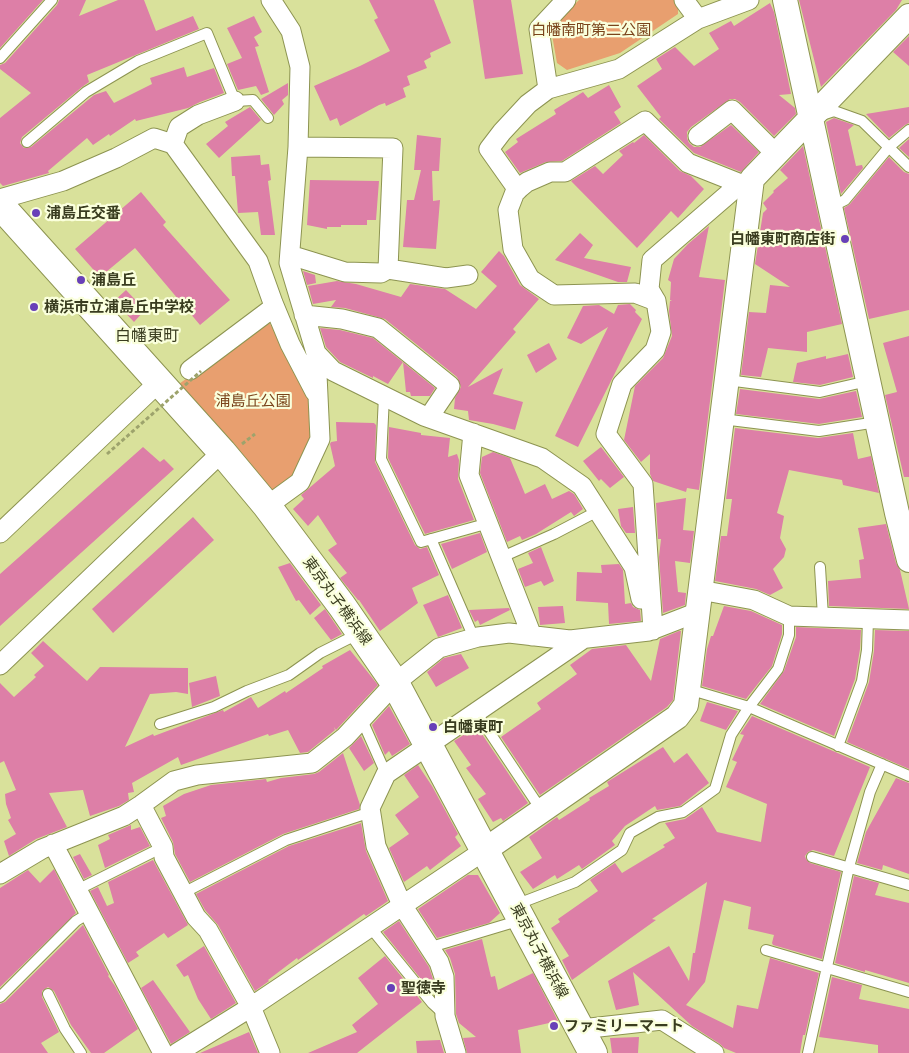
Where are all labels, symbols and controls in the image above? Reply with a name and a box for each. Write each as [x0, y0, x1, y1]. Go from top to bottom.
park label: 白幡南町第二公園 [531, 21, 651, 39]
place label: 浦島丘交番 [46, 204, 121, 222]
marker: 浦島丘交番 [30, 207, 42, 219]
place label: 白幡東町商店街 [730, 230, 835, 248]
marker: 白幡東町商店街 [839, 233, 851, 245]
place label: 浦島丘 [91, 271, 136, 289]
marker: 浦島丘 [75, 274, 87, 286]
place label: 横浜市立浦島丘中学校 [44, 298, 194, 316]
marker: 横浜市立浦島丘中学校 [28, 301, 40, 313]
district label: 白幡東町 [115, 326, 179, 346]
park label: 浦島丘公園 [216, 392, 290, 410]
street label: 東京丸子横浜線 [299, 553, 375, 649]
place label: 白幡東町 [443, 718, 503, 736]
marker: 白幡東町 [427, 721, 439, 733]
street label: 東京丸子横浜線 [506, 900, 572, 1002]
place label: 聖徳寺 [401, 979, 446, 997]
marker: 聖徳寺 [385, 982, 397, 994]
place label: ファミリーマート [564, 1017, 684, 1035]
marker: ファミリーマート [548, 1020, 560, 1032]

